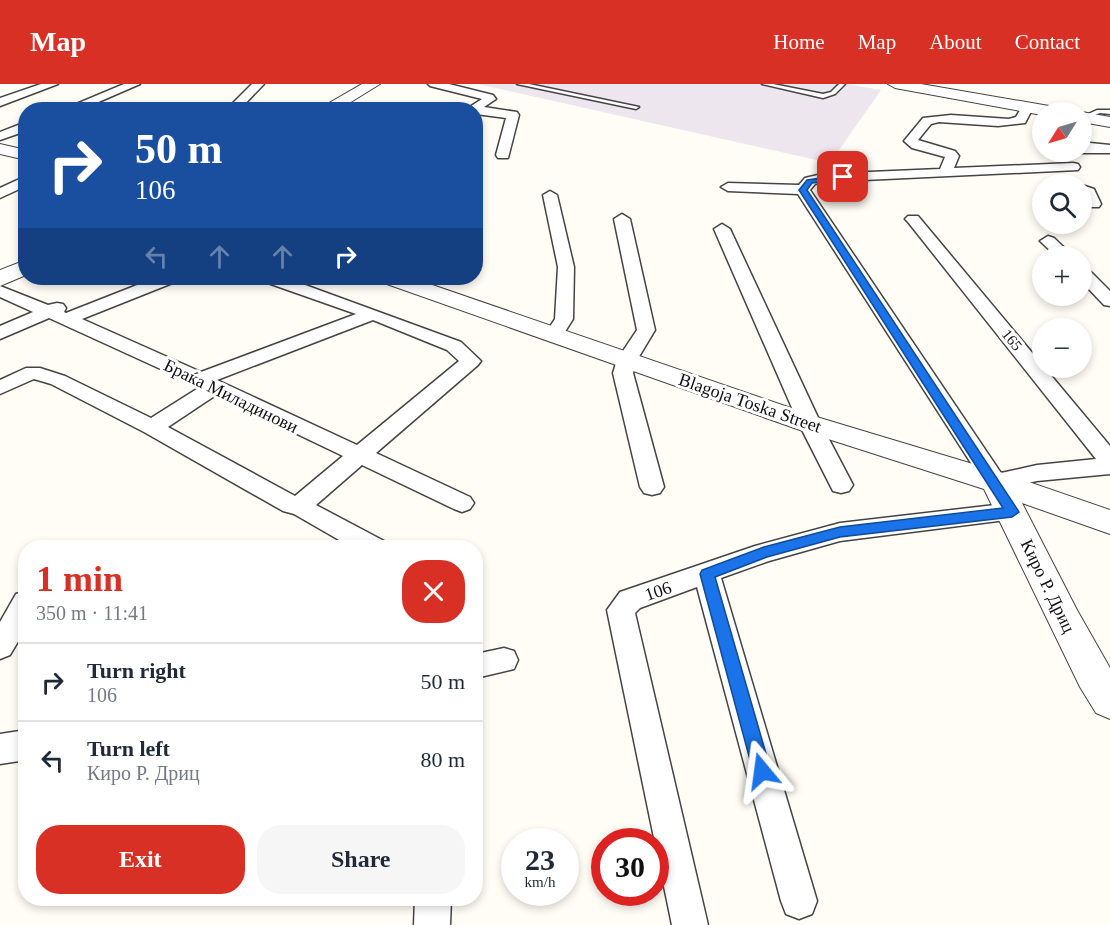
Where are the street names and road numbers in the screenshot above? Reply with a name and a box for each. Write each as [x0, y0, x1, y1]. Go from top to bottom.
street label: 165 [999, 326, 1025, 354]
street label: Браќа Миладинови [161, 355, 302, 437]
street label: Blagoja Toska Street [676, 369, 824, 437]
street label: Киро Р. Дриц [1017, 536, 1079, 636]
street label: 106 [642, 577, 674, 605]

